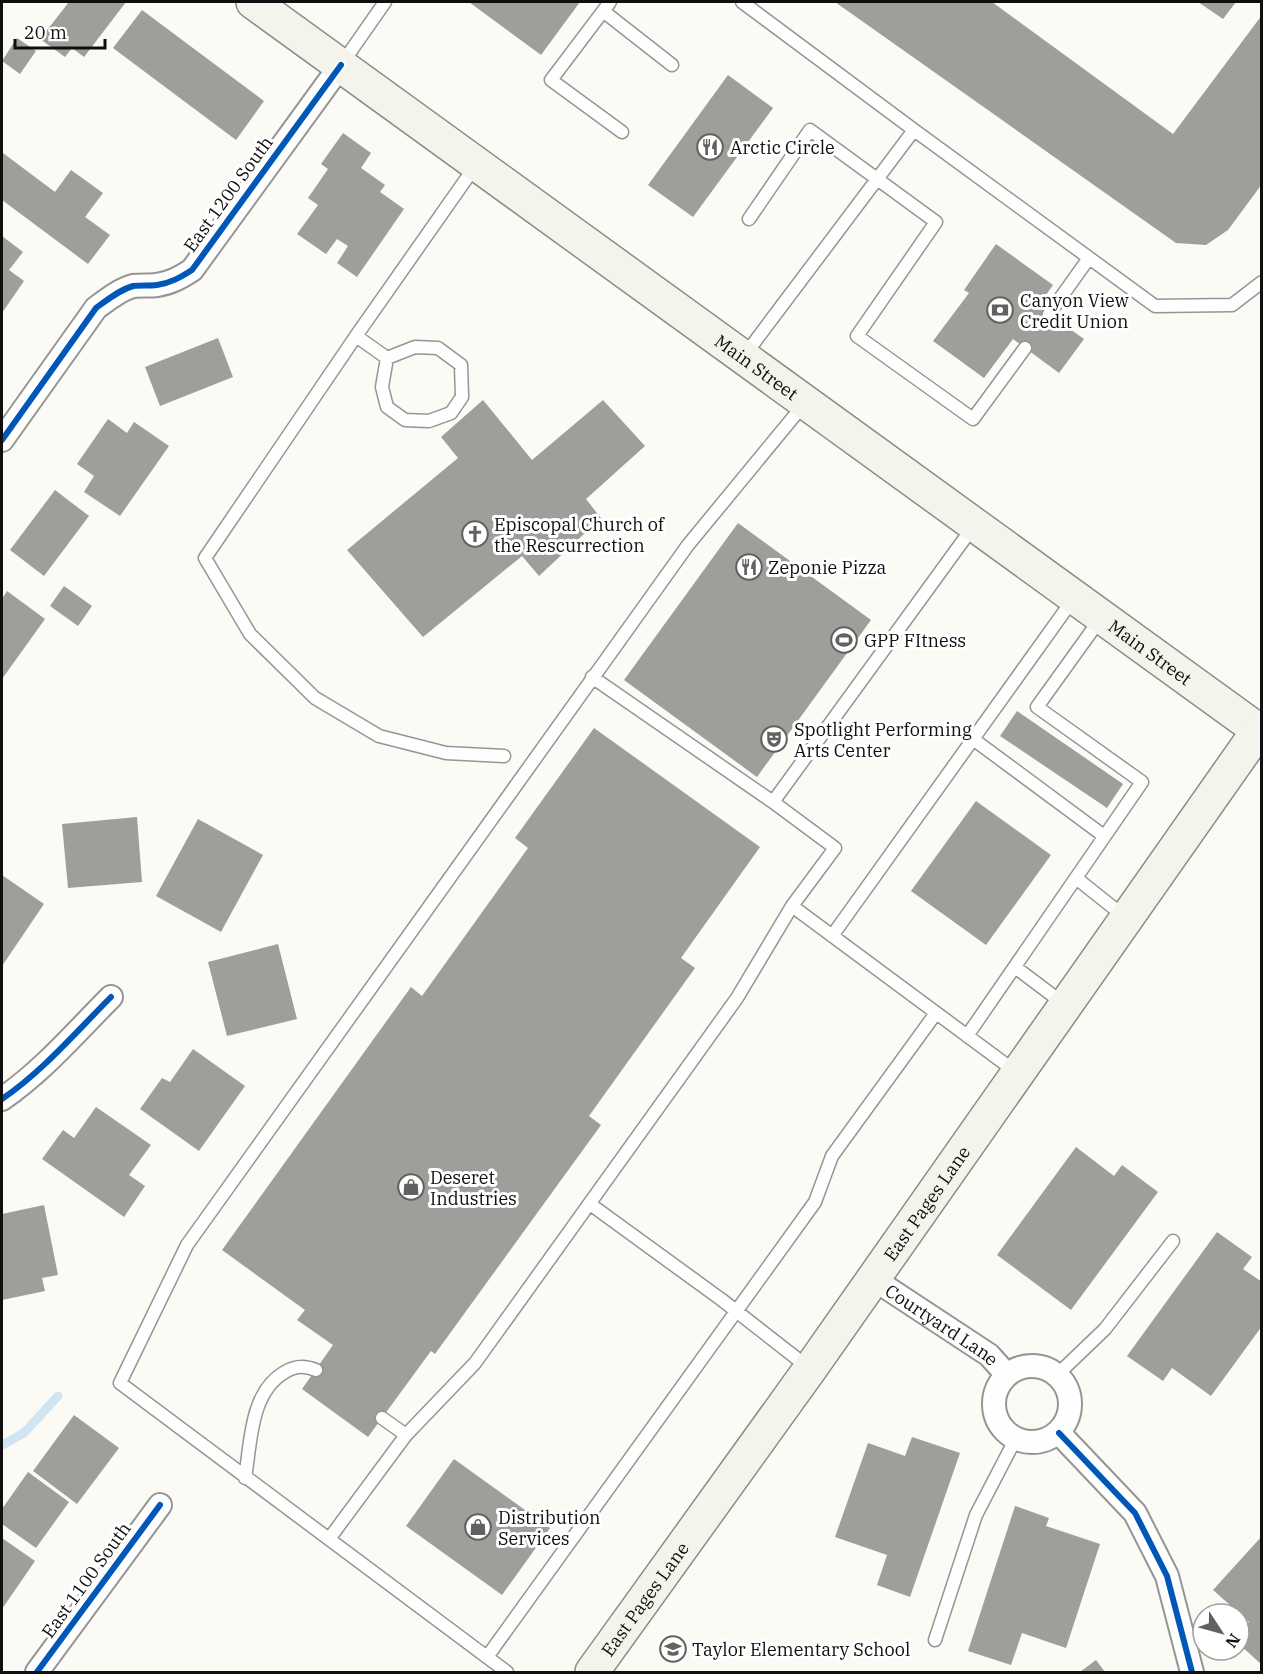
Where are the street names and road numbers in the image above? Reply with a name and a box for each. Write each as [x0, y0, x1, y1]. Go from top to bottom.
street label: East 1200 South [178, 132, 278, 256]
street label: Main Street [710, 329, 803, 405]
street label: Main Street [1104, 614, 1197, 690]
street label: East Pages Lane [878, 1141, 975, 1265]
street label: Courtyard Lane [881, 1278, 1004, 1370]
street label: East 1100 South [36, 1518, 136, 1642]
street label: East Pages Lane [596, 1537, 693, 1661]

